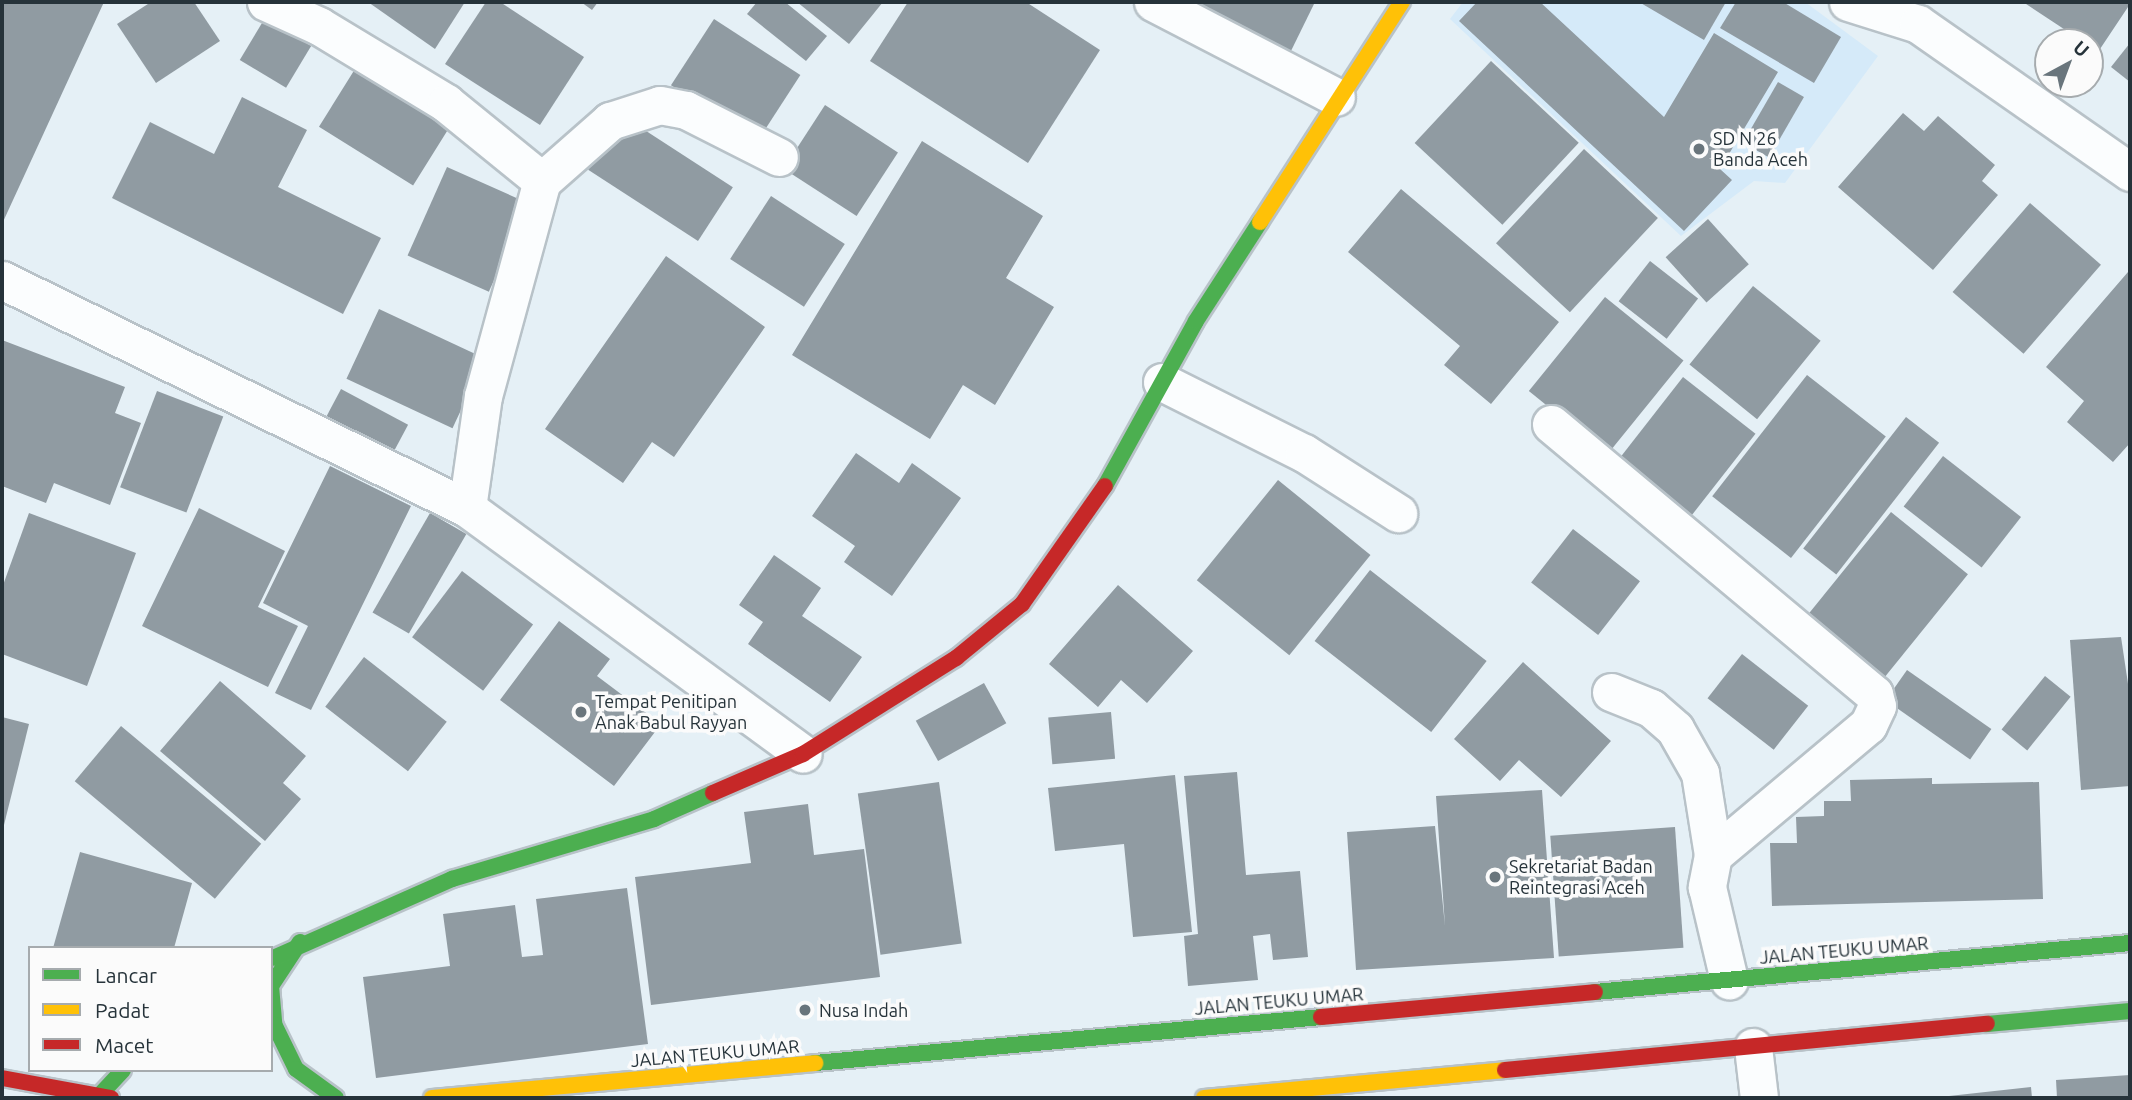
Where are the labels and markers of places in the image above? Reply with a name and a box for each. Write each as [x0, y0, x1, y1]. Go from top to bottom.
place label: SD N 26 Banda Aceh [1713, 128, 1808, 170]
marker: SD N 26 Banda Aceh [1691, 141, 1707, 157]
place label: Tempat Penitipan Anak Babul Rayyan [595, 691, 747, 734]
marker: Tempat Penitipan Anak Babul Rayyan [573, 704, 589, 720]
place label: Sekretariat Badan Reintegrasi Aceh [1509, 856, 1653, 898]
marker: Sekretariat Badan Reintegrasi Aceh [1487, 869, 1503, 885]
place label: Nusa Indah [819, 999, 908, 1021]
marker: Nusa Indah [797, 1002, 813, 1018]

